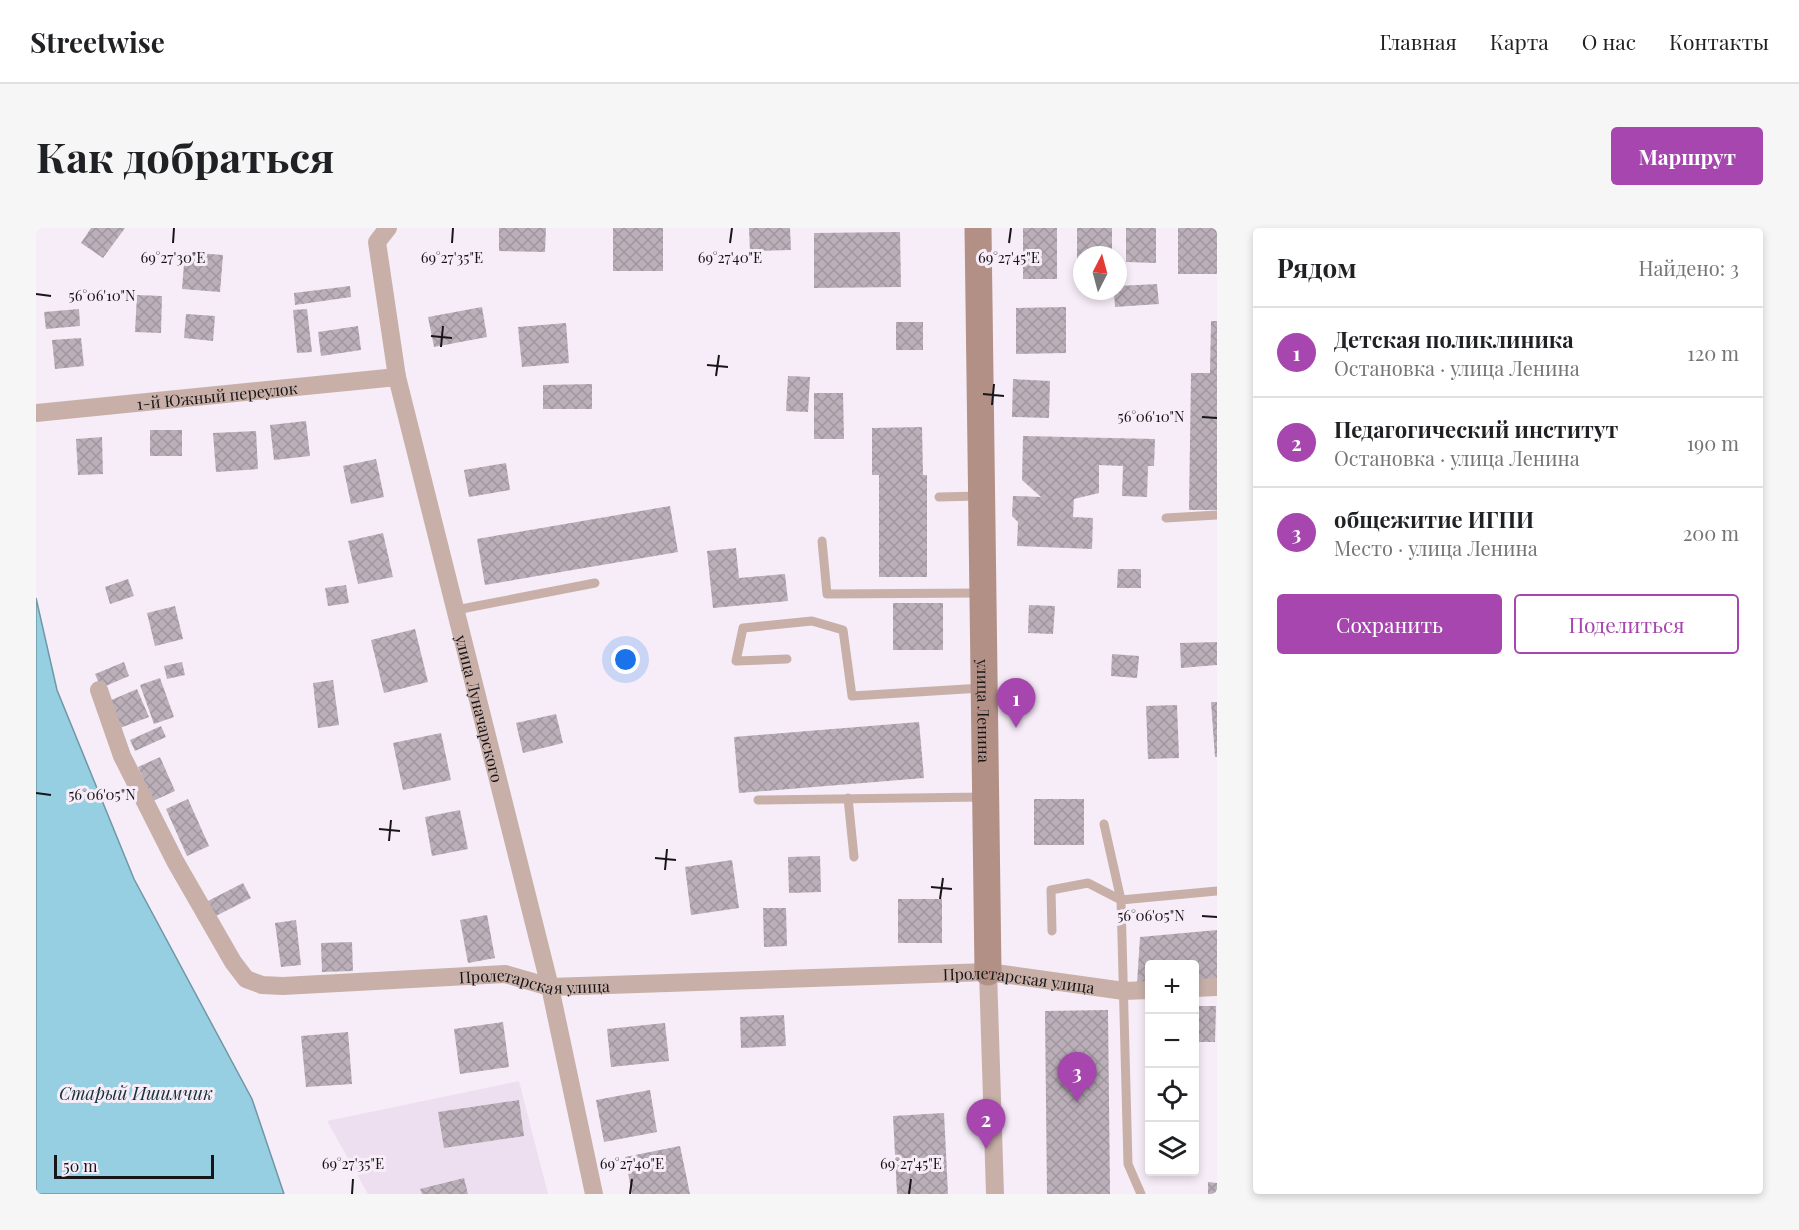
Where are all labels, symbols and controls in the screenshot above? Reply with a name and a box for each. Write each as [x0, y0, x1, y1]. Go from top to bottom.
text: Streetwise [30, 23, 165, 60]
text: Главная [1379, 27, 1457, 55]
text: Карта [1490, 27, 1549, 55]
text: О нас [1582, 27, 1636, 55]
text: Контакты [1669, 27, 1769, 55]
button: Маршрут [1611, 127, 1763, 185]
text: Как добраться [36, 128, 335, 184]
north arrow [1073, 246, 1127, 300]
text: 69°27'30"E [141, 247, 205, 267]
text: 69°27'35"E [421, 247, 483, 267]
text: 69°27'40"E [698, 247, 762, 267]
text: 69°27'45"E [978, 247, 1040, 267]
text: Рядом [1277, 250, 1356, 285]
text: Найдено: 3 [1638, 254, 1739, 281]
text: 56°06'10"N [68, 285, 136, 305]
text: Детская поликлиника [1334, 324, 1574, 354]
text: 1 [1293, 339, 1300, 366]
text: 120 m [1687, 339, 1739, 366]
text: Остановка · улица Ленина [1334, 354, 1580, 381]
street label: 1-й Южный переулок [136, 376, 299, 413]
text: 56°06'10"N [1117, 406, 1185, 426]
text: Педагогический институт [1334, 414, 1618, 444]
text: 2 [1291, 429, 1302, 456]
text: 190 m [1687, 429, 1739, 456]
text: Остановка · улица Ленина [1334, 444, 1580, 471]
text: общежитие ИГПИ [1334, 504, 1534, 534]
text: 3 [1292, 519, 1301, 546]
text: 200 m [1683, 519, 1739, 546]
text: Место · улица Ленина [1334, 534, 1538, 561]
button: Сохранить [1277, 594, 1502, 654]
button: Поделиться [1514, 594, 1739, 654]
street label: улица Луначарского [451, 632, 509, 785]
your location [611, 645, 640, 674]
street label: улица Ленина [973, 658, 996, 763]
pin: 1 [996, 678, 1036, 728]
text: 56°06'05"N [68, 784, 136, 804]
text: 56°06'05"N [1117, 905, 1185, 925]
map controls [1145, 960, 1199, 1176]
button: + [1145, 960, 1199, 1014]
street label: Пролетарская улица [942, 961, 1096, 997]
street label: Пролетарская улица [458, 964, 610, 998]
button: − [1145, 1014, 1199, 1068]
pin: 3 [1058, 1052, 1096, 1102]
button: locate [1145, 1068, 1199, 1122]
water label: Старый Ишимчик [59, 1081, 213, 1105]
pin: 2 [966, 1100, 1006, 1149]
button: layers [1145, 1122, 1199, 1176]
scale bar [54, 1152, 214, 1180]
text: 69°27'35"E [322, 1153, 384, 1173]
text: 69°27'40"E [600, 1153, 664, 1173]
text: 69°27'45"E [880, 1153, 942, 1173]
text: 50 m [63, 1155, 97, 1176]

